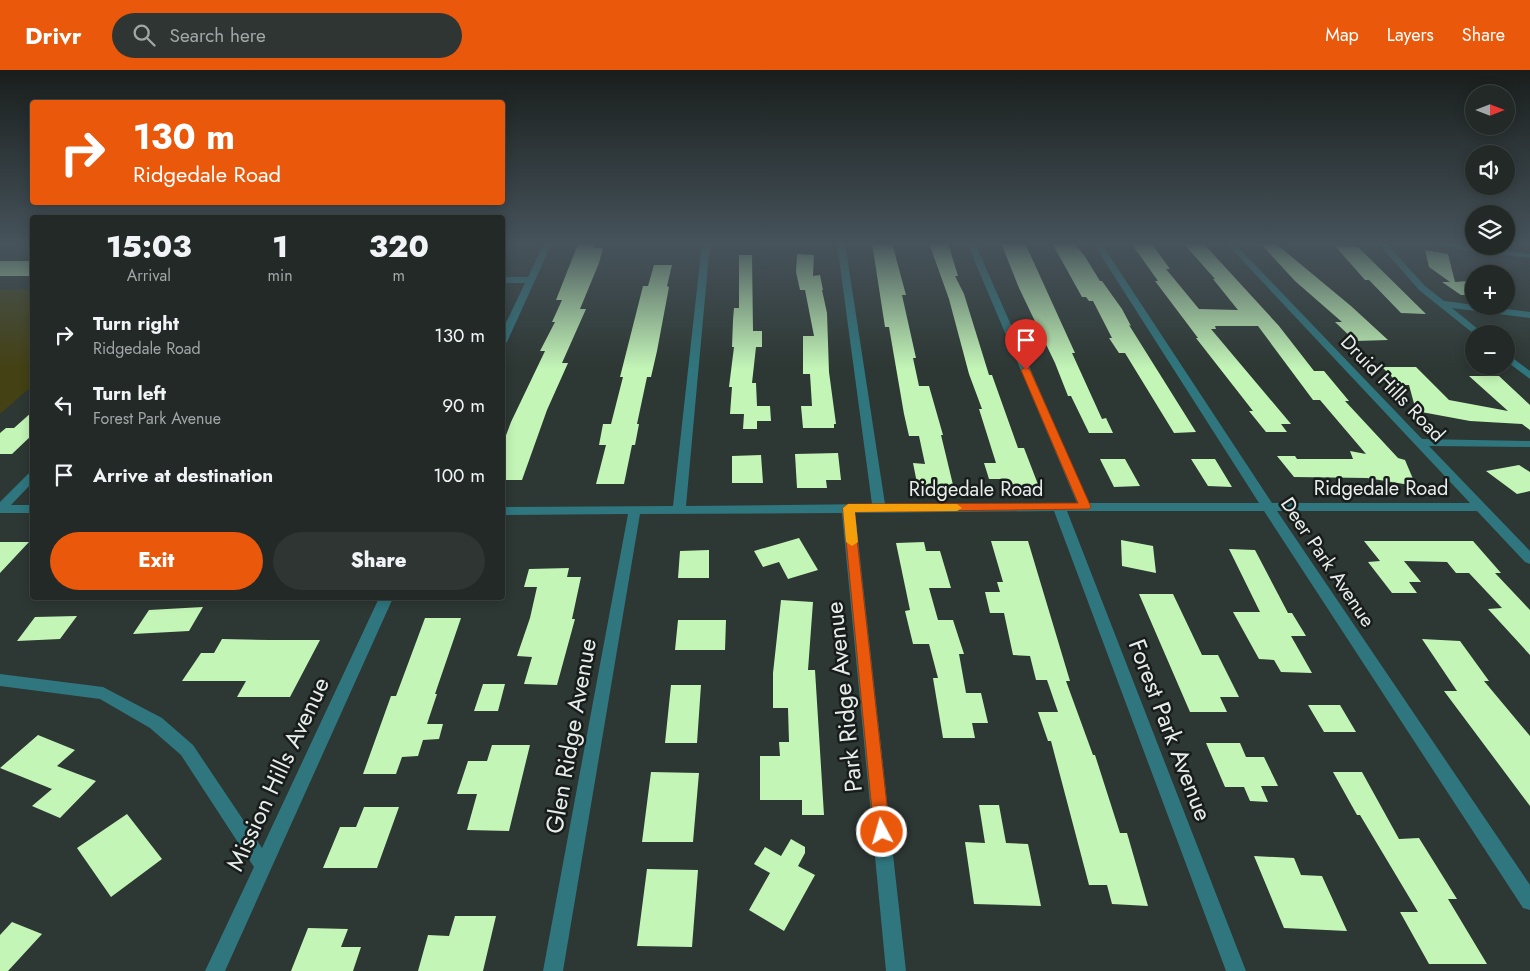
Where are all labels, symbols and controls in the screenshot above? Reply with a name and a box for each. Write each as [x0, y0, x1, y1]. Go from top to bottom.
search box [112, 13, 462, 58]
text: Drivr [25, 18, 82, 53]
icon: search [130, 21, 158, 49]
text: Search here [170, 22, 266, 49]
text: Map [1325, 22, 1359, 48]
text: Layers [1387, 22, 1434, 48]
text: Share [1462, 22, 1505, 48]
north arrow [1465, 85, 1515, 135]
map controls [1465, 85, 1515, 375]
text: 130 m [133, 112, 235, 162]
icon: right [50, 120, 115, 185]
button: sound [1465, 145, 1515, 195]
text: Ridgedale Road [133, 158, 281, 190]
button: layers [1465, 205, 1515, 255]
text: 15:03 [106, 225, 192, 268]
text: 1 [272, 225, 288, 268]
text: 320 [369, 225, 429, 268]
text: Arrival [127, 264, 171, 287]
text: min [268, 264, 293, 287]
text: m [393, 264, 405, 287]
button: + [1465, 265, 1515, 315]
text: Turn right [93, 310, 179, 337]
pin [1005, 319, 1047, 370]
icon: right [50, 321, 78, 349]
text: 130 m [434, 322, 485, 349]
button: − [1465, 325, 1515, 375]
icon: arrive [1012, 326, 1040, 354]
street label: Druid Hills Road [1334, 328, 1452, 449]
text: Ridgedale Road [93, 337, 201, 360]
text: Turn left [93, 380, 166, 407]
icon: left [50, 391, 78, 419]
text: 90 m [442, 392, 485, 419]
text: Forest Park Avenue [93, 407, 221, 430]
icon: arrive [50, 461, 78, 489]
text: Arrive at destination [93, 462, 273, 489]
text: 100 m [433, 462, 485, 489]
street label: Ridgedale Road [1314, 474, 1448, 503]
street label: Ridgedale Road [909, 475, 1043, 504]
street label: Deer Park Avenue [1273, 492, 1382, 633]
button: Exit [50, 532, 263, 590]
button: Share [273, 532, 485, 590]
street label: Park Ridge Avenue [816, 600, 871, 794]
street label: Forest Park Avenue [1120, 634, 1221, 826]
street label: Glen Ridge Avenue [536, 636, 605, 836]
street label: Mission Hills Avenue [217, 671, 338, 876]
position arrow [855, 805, 907, 857]

